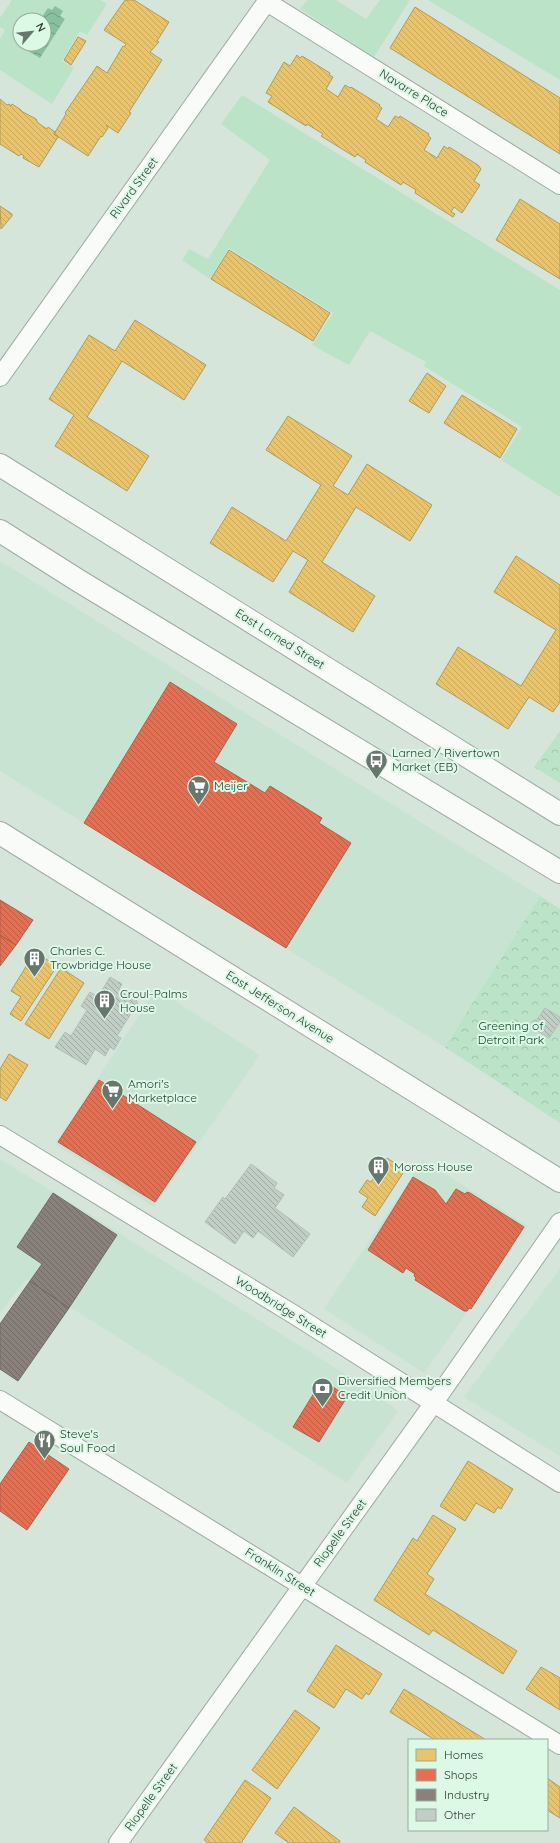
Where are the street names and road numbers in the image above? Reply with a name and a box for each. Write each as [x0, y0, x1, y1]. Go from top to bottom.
street label: Navarre Place [377, 65, 452, 120]
street label: Rivard Street [106, 154, 161, 221]
street label: East Larned Street [233, 605, 328, 672]
street label: East Jefferson Avenue [223, 967, 337, 1046]
street label: Woodbridge Street [233, 1272, 330, 1341]
street label: Riopelle Street [310, 1496, 369, 1570]
street label: Franklin Street [242, 1544, 318, 1599]
street label: Riopelle Street [121, 1760, 180, 1834]

